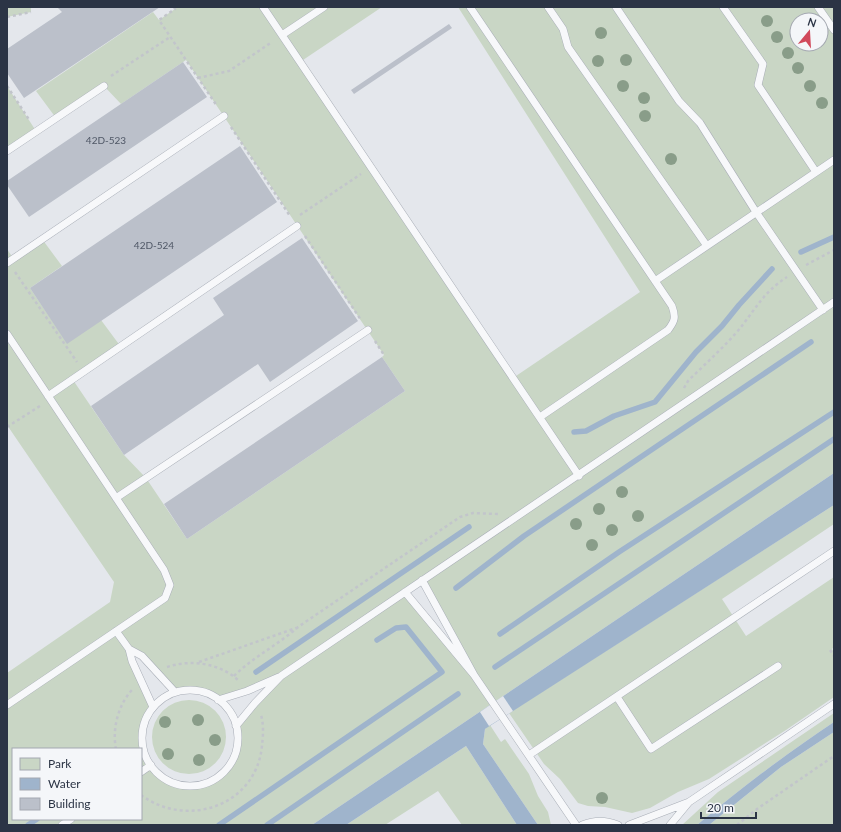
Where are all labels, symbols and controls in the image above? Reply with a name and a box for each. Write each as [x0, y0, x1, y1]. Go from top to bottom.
north arrow [789, 12, 829, 52]
text: N [806, 15, 818, 30]
house number: 42D-523 [86, 134, 126, 146]
house number: 42D-524 [134, 239, 174, 251]
legend [12, 748, 142, 820]
text: Park [48, 756, 72, 771]
text: Water [48, 776, 81, 791]
scale bar [701, 794, 756, 820]
text: Building [48, 796, 91, 811]
text: 20 m [707, 800, 734, 815]

